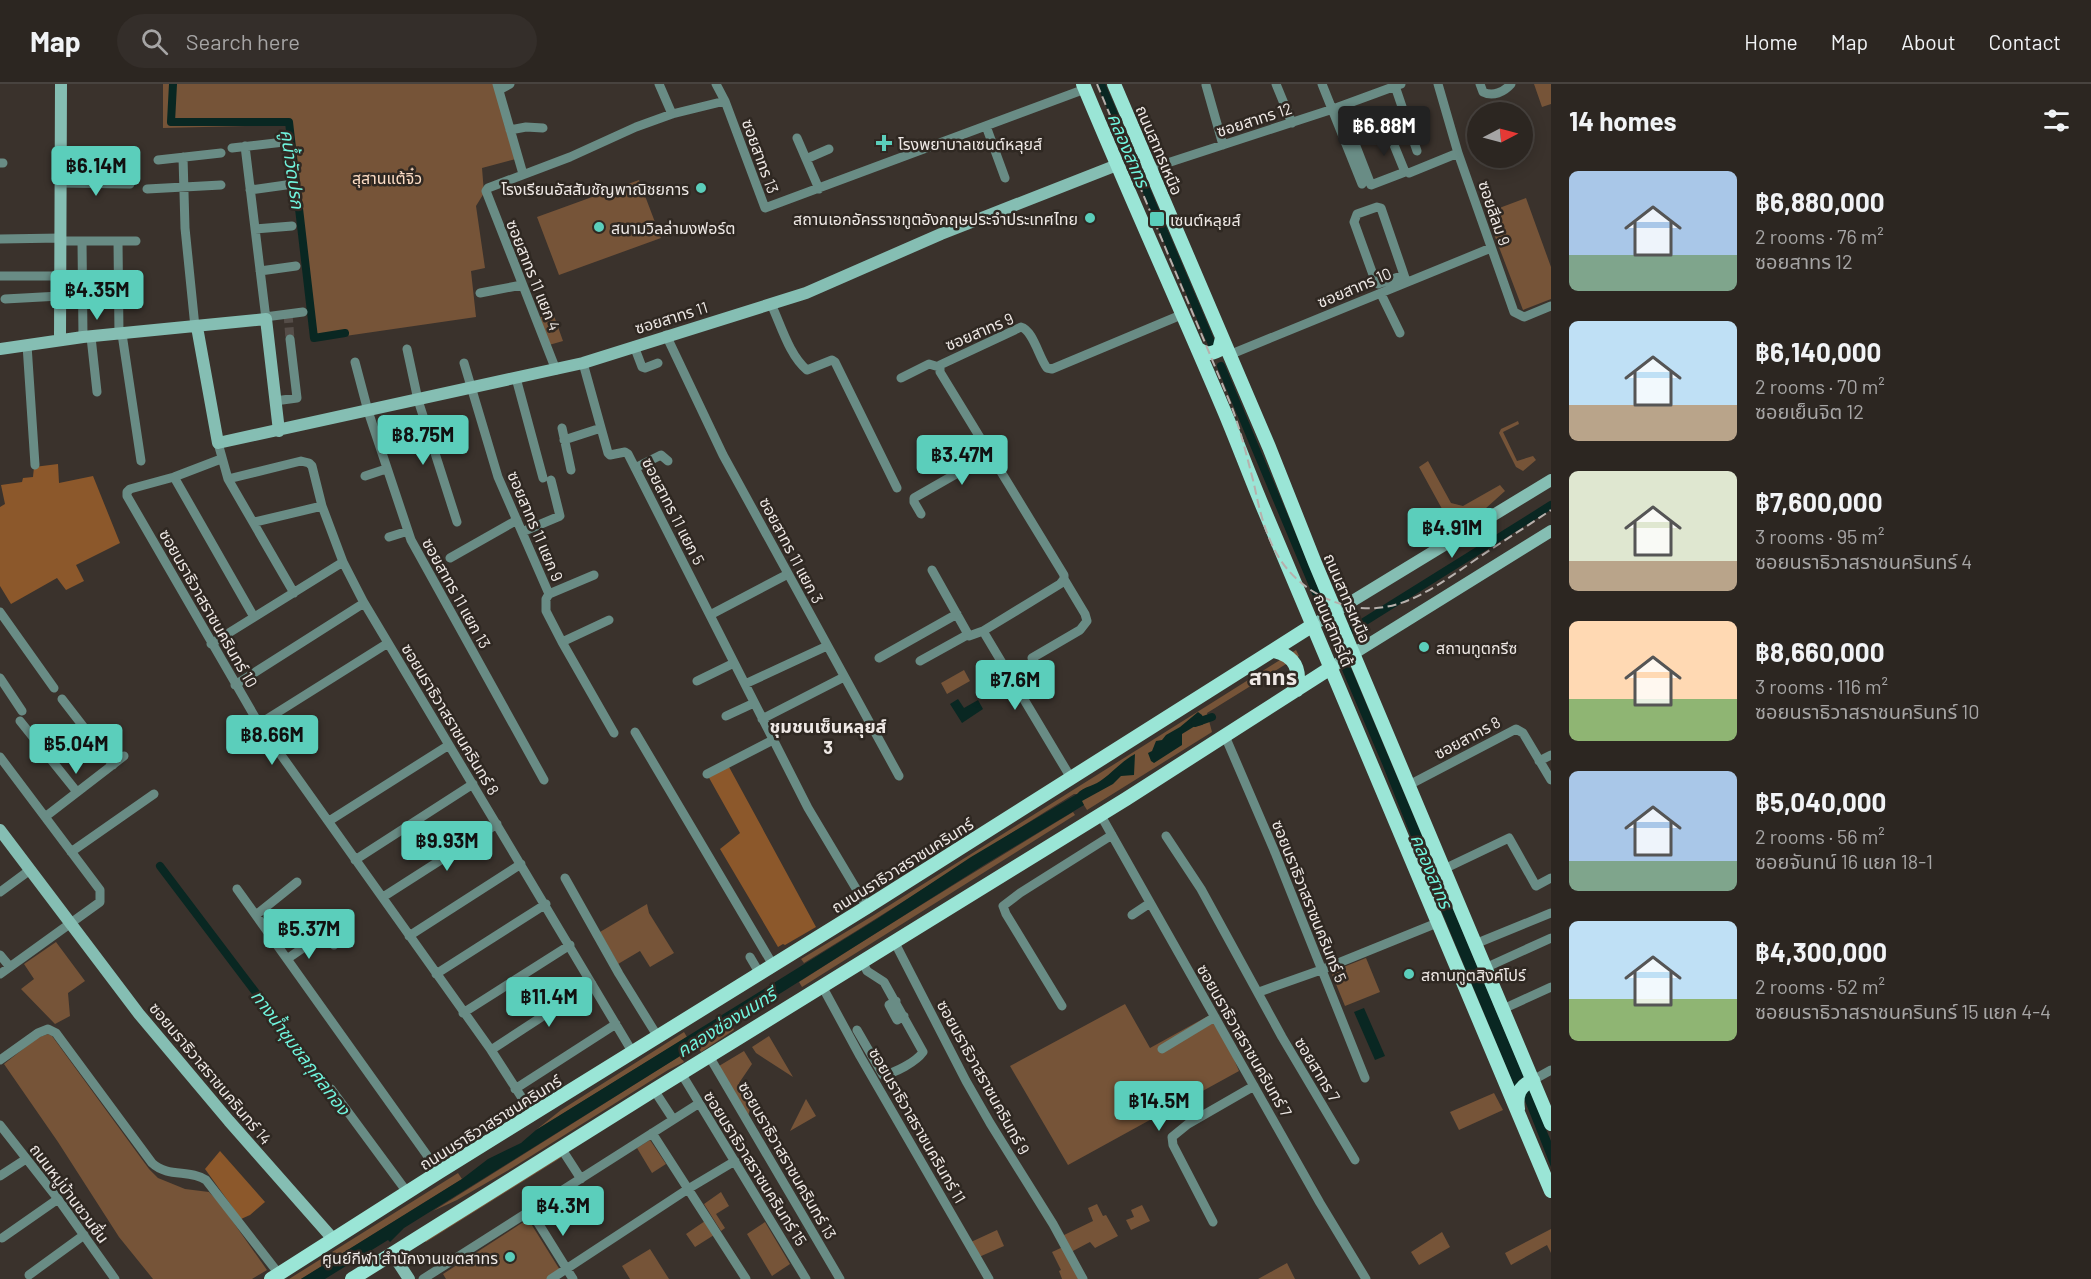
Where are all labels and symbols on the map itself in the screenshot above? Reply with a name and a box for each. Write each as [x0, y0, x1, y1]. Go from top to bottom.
street label: ซอยสาทร 12 [1214, 98, 1294, 140]
street label: ถนนสาทรเหนือ [1133, 102, 1187, 198]
north arrow [1467, 102, 1533, 168]
pin: ฿6.88M [1335, 106, 1433, 157]
water label: คลองสาทร [1104, 109, 1155, 192]
street label: ซอยสาทร 13 [739, 116, 783, 196]
water label: คูน้ำวัดปรก [276, 128, 311, 211]
marker: โรงพยาบาลเซนต์หลุยส์ [875, 134, 893, 152]
place label: โรงพยาบาลเซนต์หลุยส์ [898, 134, 1042, 154]
pin: ฿6.14M [47, 146, 145, 197]
park label: สุสานแต้จิ๋ว [352, 167, 422, 188]
street label: ซอยสีลม 9 [1475, 178, 1515, 248]
place label: โรงเรียนอัสสัมชัญพาณิชยการ [501, 179, 689, 198]
marker: โรงเรียนอัสสัมชัญพาณิชยการ [694, 181, 708, 195]
place label: สถานเอกอัครราชทูตอังกฤษประจำประเทศไทย [793, 209, 1078, 229]
marker: เซนต์หลุยส์ [1148, 210, 1166, 228]
place label: เซนต์หลุยส์ [1170, 210, 1241, 230]
marker: สถานเอกอัครราชทูตอังกฤษประจำประเทศไทย [1083, 211, 1097, 225]
street label: ซอยสาทร 11 แยก 4 [503, 217, 565, 333]
place label: สนามวิลล่ามงฟอร์ต [611, 218, 735, 237]
marker: สนามวิลล่ามงฟอร์ต [592, 220, 606, 234]
street label: ซอยสาทร 10 [1314, 263, 1394, 311]
pin: ฿4.35M [48, 270, 146, 321]
street label: ซอยสาทร 11 [632, 297, 710, 337]
street label: ซอยสาทร 9 [942, 308, 1016, 354]
pin: ฿8.75M [374, 415, 472, 466]
pin: ฿3.47M [913, 435, 1011, 486]
street label: ซอยสาทร 11 แยก 5 [639, 454, 709, 568]
street label: ซอยสาทร 11 แยก 9 [504, 468, 568, 584]
street label: ซอยสาทร 11 แยก 3 [756, 494, 828, 606]
pin: ฿4.91M [1403, 508, 1501, 559]
street label: ซอยนราธิวาสราชนครินทร์ 10 [156, 525, 262, 691]
street label: ซอยสาทร 11 แยก 13 [419, 535, 495, 651]
street label: ถนนสาทรเหนือ [1321, 550, 1375, 646]
street label: ถนนสาทรใต้ [1310, 591, 1358, 669]
place label: สถานทูตกรีซ [1436, 638, 1517, 658]
street label: ซอยนราธิวาสราชนครินทร์ 8 [398, 640, 504, 798]
marker: สถานทูตกรีซ [1417, 640, 1431, 654]
pin: ฿7.6M [973, 660, 1057, 711]
district label: สาทร [1249, 663, 1297, 689]
street label: ซอยสาทร 8 [1431, 712, 1503, 762]
pin: ฿8.66M [223, 715, 321, 766]
district label: ชุมชนเซ็นหลุยส์ 3 [770, 715, 887, 758]
pin: ฿5.04M [27, 724, 125, 775]
street label: ถนนนราธิวาสราชนครินทร์ [828, 813, 977, 916]
street label: ซอยนราธิวาสราชนครินทร์ 5 [1269, 817, 1351, 985]
pin: ฿9.93M [398, 821, 496, 872]
water label: คลองสาทร [1407, 830, 1458, 913]
pin: ฿5.37M [260, 909, 358, 960]
street label: ซอยนราธิวาสราชนครินทร์ 7 [1194, 961, 1297, 1120]
place label: สถานทูตสิงค์โปร์ [1421, 965, 1527, 985]
marker: สถานทูตสิงค์โปร์ [1402, 967, 1416, 981]
pin: ฿11.4M [500, 977, 598, 1028]
water label: คลองช่องนนทรี [672, 981, 782, 1061]
water label: ทางน้ำชุมชลกุศลทอง [246, 985, 357, 1120]
street label: ซอยนราธิวาสราชนครินทร์ 9 [934, 997, 1034, 1157]
street label: ซอยนราธิวาสราชนครินทร์ 14 [146, 998, 276, 1148]
street label: ซอยสาทร 7 [1291, 1033, 1345, 1105]
street label: ซอยนราธิวาสราชนครินทร์ 11 [866, 1044, 970, 1206]
street label: ถนนนราธิวาสราชนครินทร์ [416, 1070, 565, 1173]
street label: ซอยนราธิวาสราชนครินทร์ 13 [735, 1078, 841, 1242]
pin: ฿14.5M [1110, 1081, 1208, 1132]
street label: ซอยนราธิวาสราชนครินทร์ 15 [701, 1087, 811, 1249]
street label: ถนนหมู่บ้านชวนชื่น [26, 1139, 114, 1247]
pin: ฿4.3M [521, 1186, 605, 1237]
place label: ศูนย์กีฬา สำนักงานเขตสาทร [322, 1248, 498, 1268]
marker: ศูนย์กีฬา สำนักงานเขตสาทร [503, 1250, 517, 1264]

